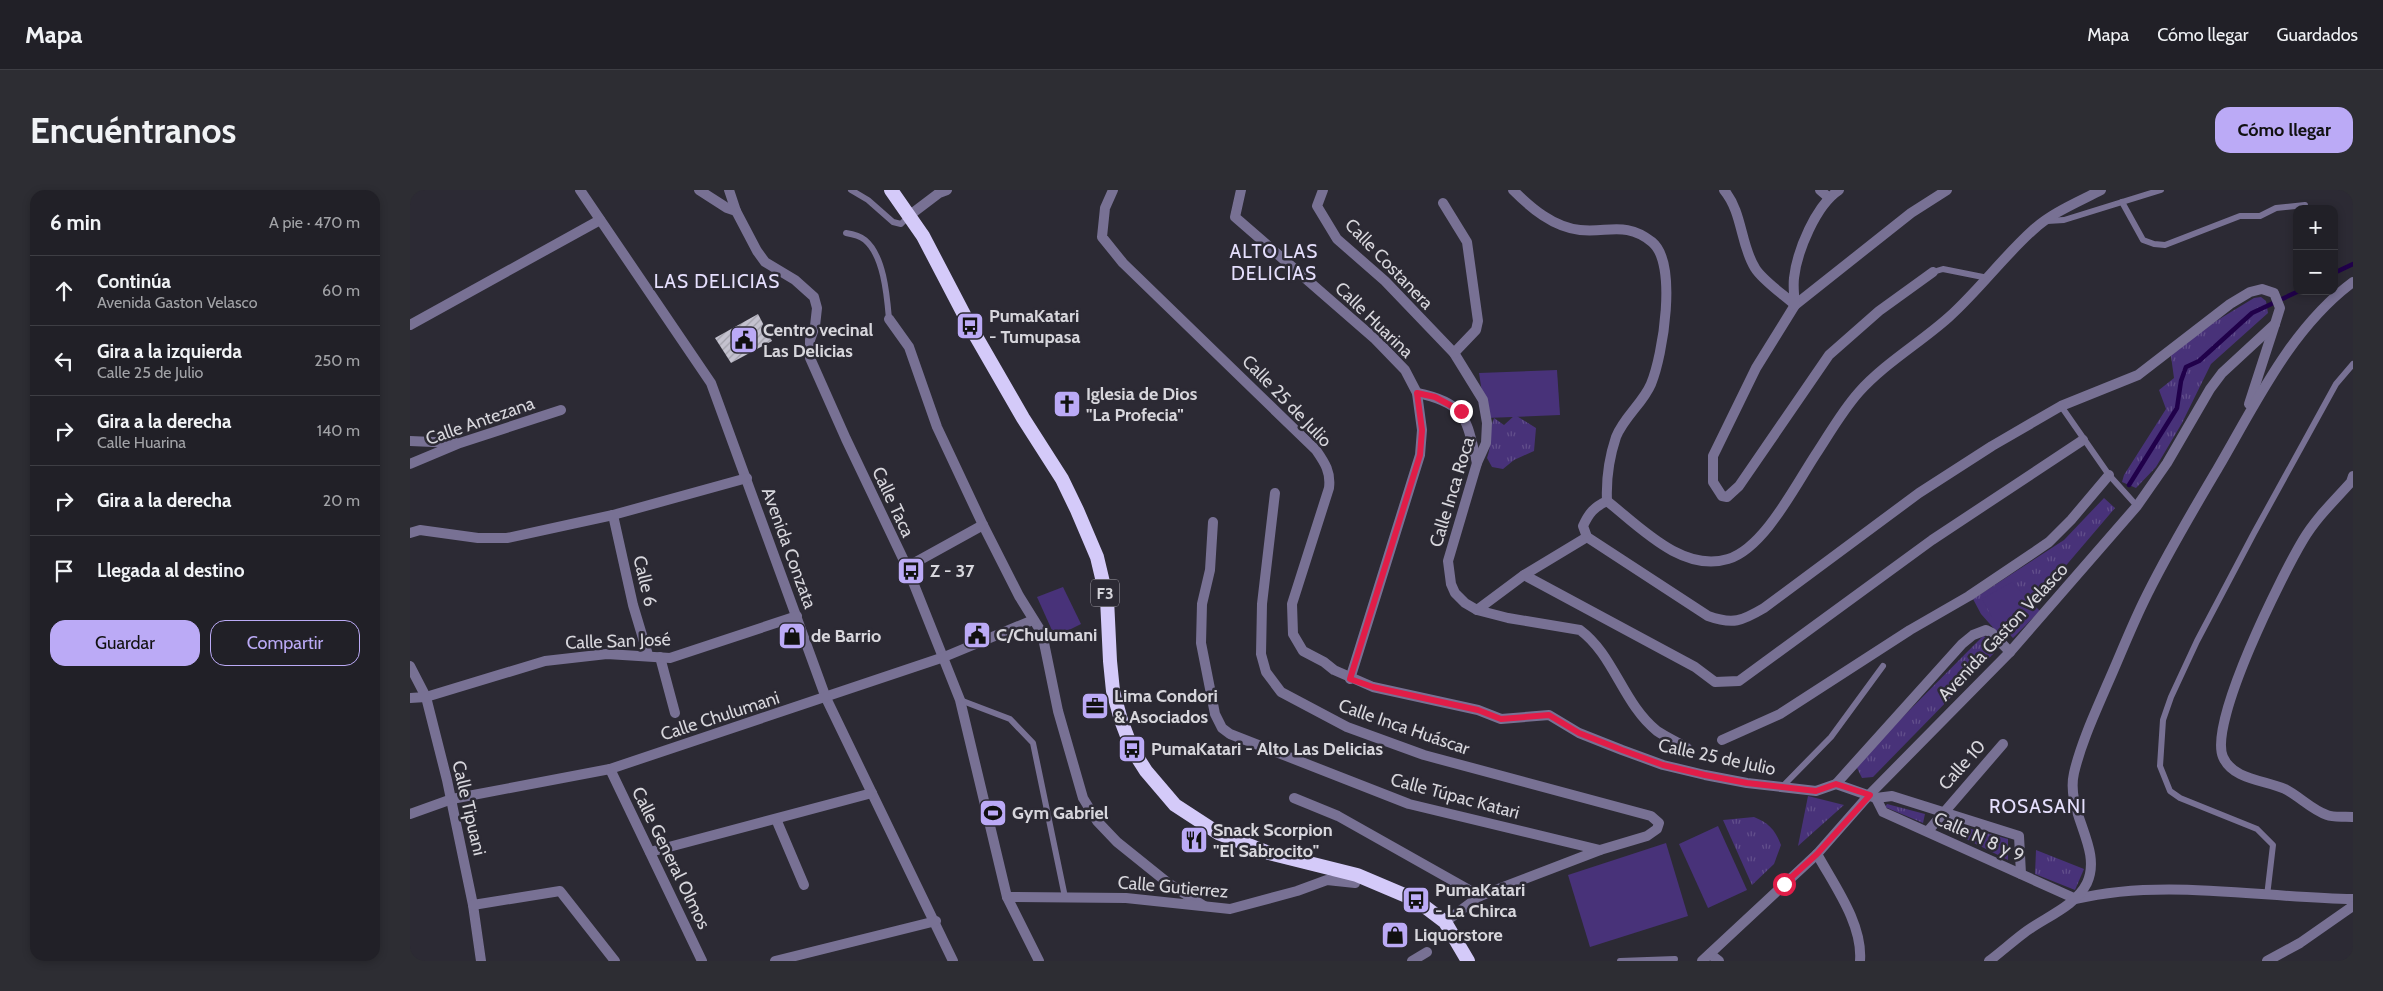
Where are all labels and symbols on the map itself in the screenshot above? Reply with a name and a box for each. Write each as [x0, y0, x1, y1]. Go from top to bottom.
street label: Calle Costanera [1340, 214, 1438, 314]
district label: ALTO LAS DELICIAS [1230, 240, 1318, 285]
district label: LAS DELICIAS [654, 270, 780, 293]
street label: Calle Huarina [1330, 277, 1418, 363]
place label: PumaKatari - Tumupasa [989, 305, 1080, 348]
bus stop icon: PumaKatari - Tumupasa [955, 311, 985, 341]
place label: Centro vecinal Las Delicias [763, 319, 874, 362]
public building icon: Centro vecinal Las Delicias [729, 325, 759, 355]
street label: Calle 25 de Julio [1238, 350, 1337, 452]
place label: Iglesia de Dios "La Profecia" [1086, 383, 1198, 426]
church icon: Iglesia de Dios "La Profecia" [1052, 389, 1082, 419]
street label: Calle Antezana [423, 392, 538, 450]
route end [1450, 400, 1473, 423]
street label: Calle Inca Roca [1425, 434, 1479, 550]
street label: Calle Taca [867, 463, 919, 541]
street label: Avenida Conzata [757, 484, 821, 612]
street label: Calle 6 [628, 553, 662, 609]
bus stop icon: Z - 37 [896, 556, 926, 586]
street label: Avenida Gaston Velasco [1933, 558, 2073, 706]
place label: Z - 37 [930, 560, 975, 582]
road number: F3 [1091, 579, 1119, 606]
public building icon: C/Chulumani [962, 620, 992, 650]
shop icon: de Barrio [777, 621, 807, 651]
place label: C/Chulumani [996, 624, 1097, 646]
place label: de Barrio [811, 625, 881, 647]
street label: Calle San José [565, 628, 671, 654]
place label: Lima Condori & Asociados [1114, 685, 1218, 728]
street label: Calle Chulumani [658, 686, 782, 746]
office icon: Lima Condori & Asociados [1080, 691, 1110, 721]
street label: Calle Inca Huáscar [1336, 694, 1473, 760]
bus stop icon: PumaKatari - Alto Las Delicias [1117, 734, 1147, 764]
street label: Calle 25 de Julio [1656, 734, 1778, 780]
street label: Calle 10 [1934, 735, 1990, 795]
place label: PumaKatari - Alto Las Delicias [1151, 738, 1383, 760]
street label: Calle Tipuani [447, 758, 491, 858]
street label: Calle Túpac Katari [1388, 768, 1522, 824]
street label: Calle General Olmos [627, 783, 715, 933]
district label: ROSASANI [1989, 795, 2087, 818]
sports icon: Gym Gabriel [978, 798, 1008, 828]
place label: Gym Gabriel [1012, 802, 1109, 824]
street label: Calle N 8 y 9 [1930, 807, 2028, 867]
place label: Snack Scorpion "El Sabrocito" [1213, 819, 1333, 862]
restaurant icon: Snack Scorpion "El Sabrocito" [1179, 825, 1209, 855]
street label: Calle Gutierrez [1117, 871, 1230, 903]
route start [1773, 873, 1796, 896]
place label: PumaKatari - La Chirca [1435, 879, 1525, 922]
bus stop icon: PumaKatari - La Chirca [1401, 885, 1431, 915]
shop icon: Liquorstore [1380, 920, 1410, 950]
place label: Liquorstore [1414, 924, 1503, 946]

